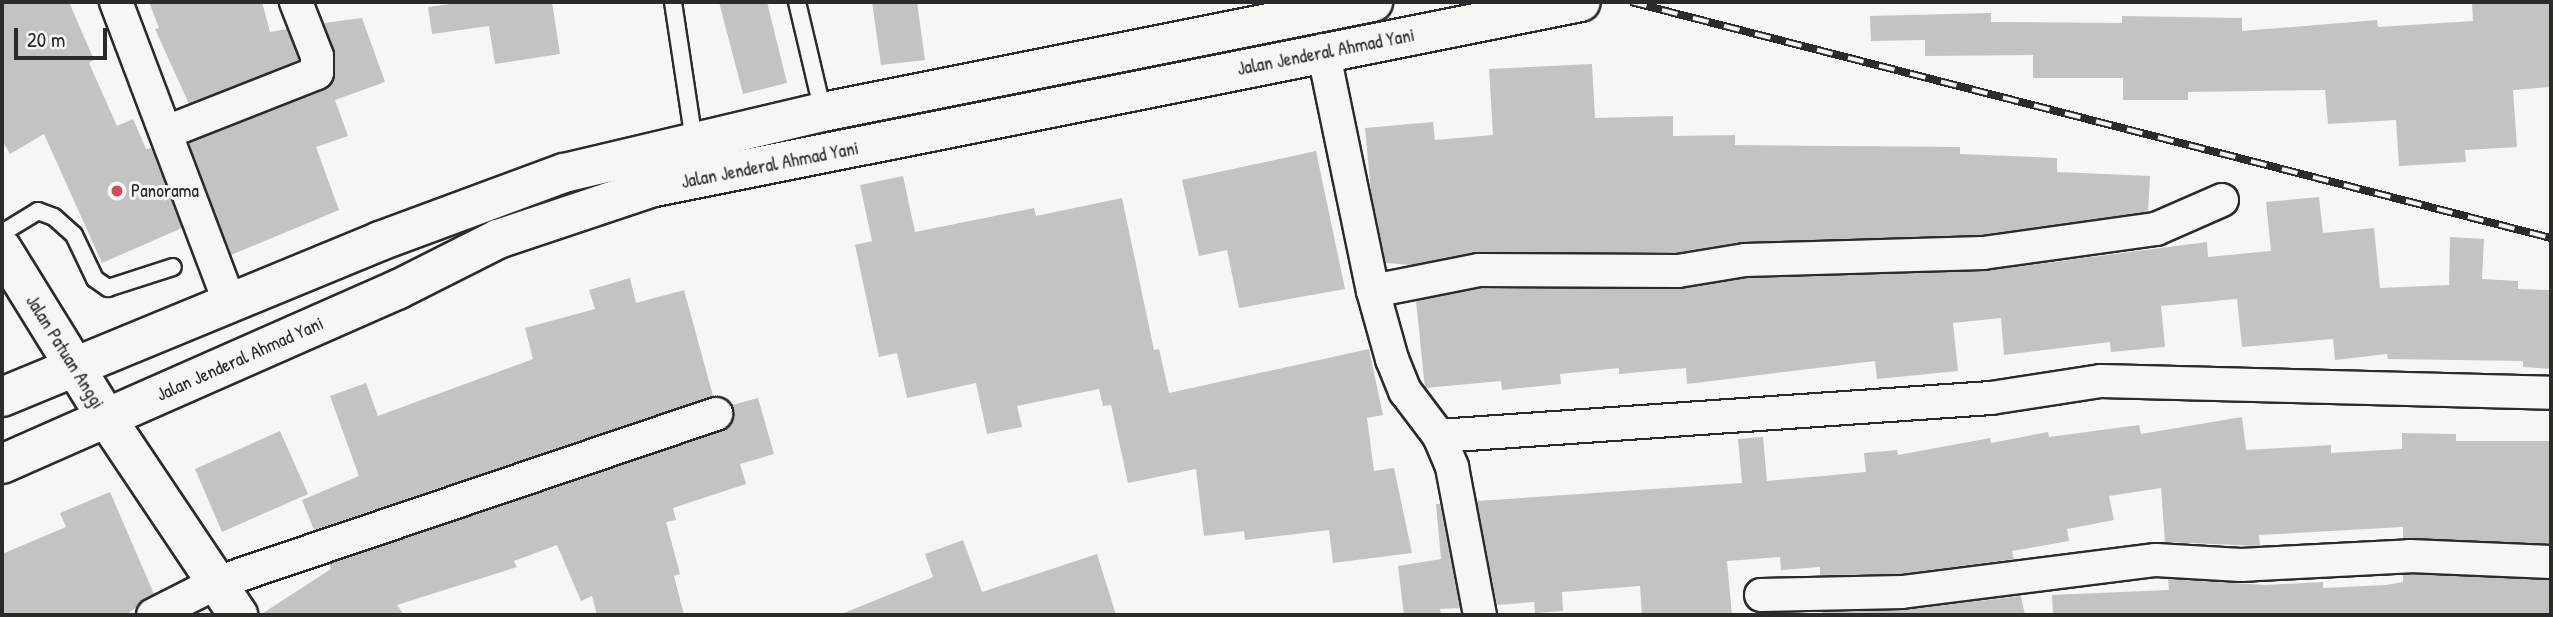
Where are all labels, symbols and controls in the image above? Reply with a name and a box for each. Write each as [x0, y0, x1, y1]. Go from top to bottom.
scale bar [18, 14, 110, 58]
street label: Jalan Jenderal Ahmad Yani [1235, 24, 1417, 80]
text: 20 m [27, 25, 65, 54]
street label: Jalan Jenderal Ahmad Yani [679, 137, 861, 193]
place label: Panorama [131, 180, 199, 202]
marker: Panorama [109, 183, 125, 199]
street label: Jalan Patuan Anggi [21, 291, 109, 413]
street label: Jalan Jenderal Ahmad Yani [153, 312, 327, 406]

